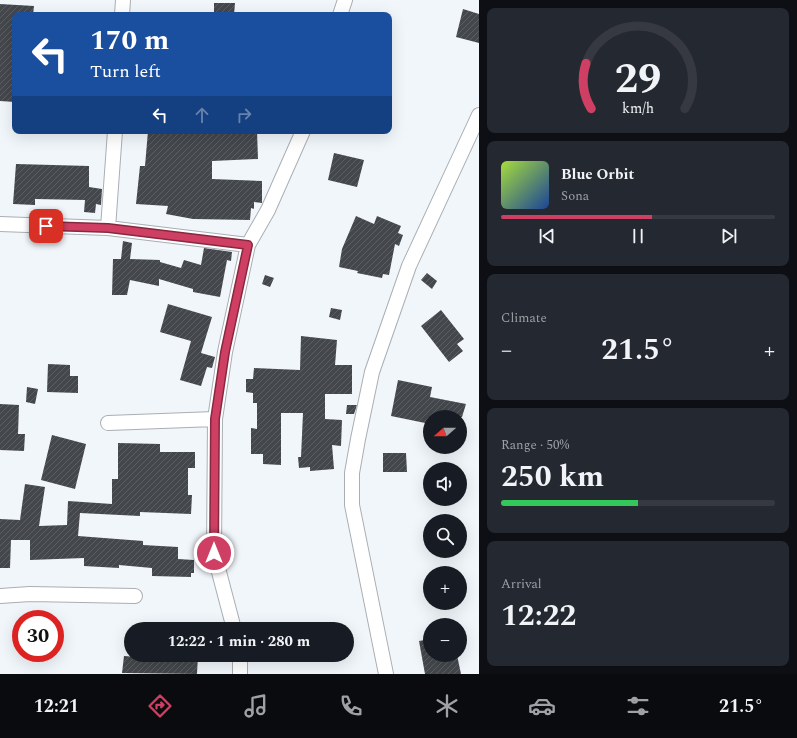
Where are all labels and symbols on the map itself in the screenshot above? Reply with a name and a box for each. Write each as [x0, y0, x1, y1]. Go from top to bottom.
pin [29, 209, 63, 243]
north arrow [423, 410, 467, 454]
position arrow [193, 532, 235, 574]
speed limit sign: 30 [12, 610, 64, 662]

